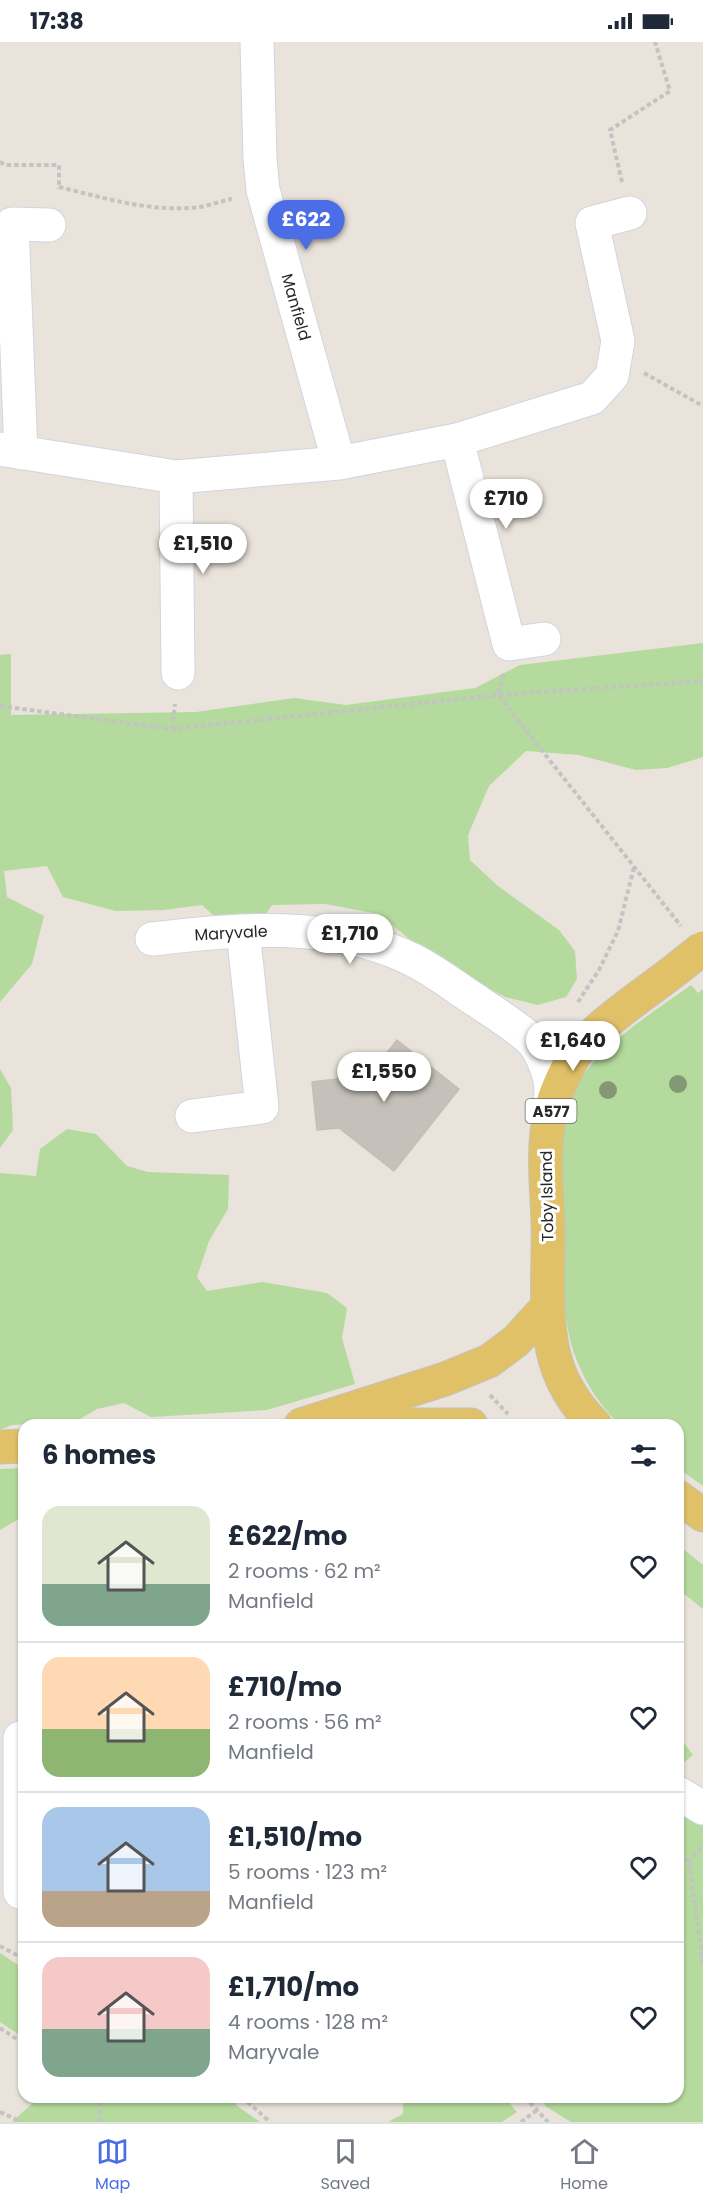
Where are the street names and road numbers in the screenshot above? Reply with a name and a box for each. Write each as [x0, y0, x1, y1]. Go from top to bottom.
street label: Manfield [275, 271, 317, 343]
street label: Maryvale [194, 920, 268, 946]
road number: A577 [526, 1099, 576, 1123]
street label: Toby Island [535, 1150, 559, 1242]

